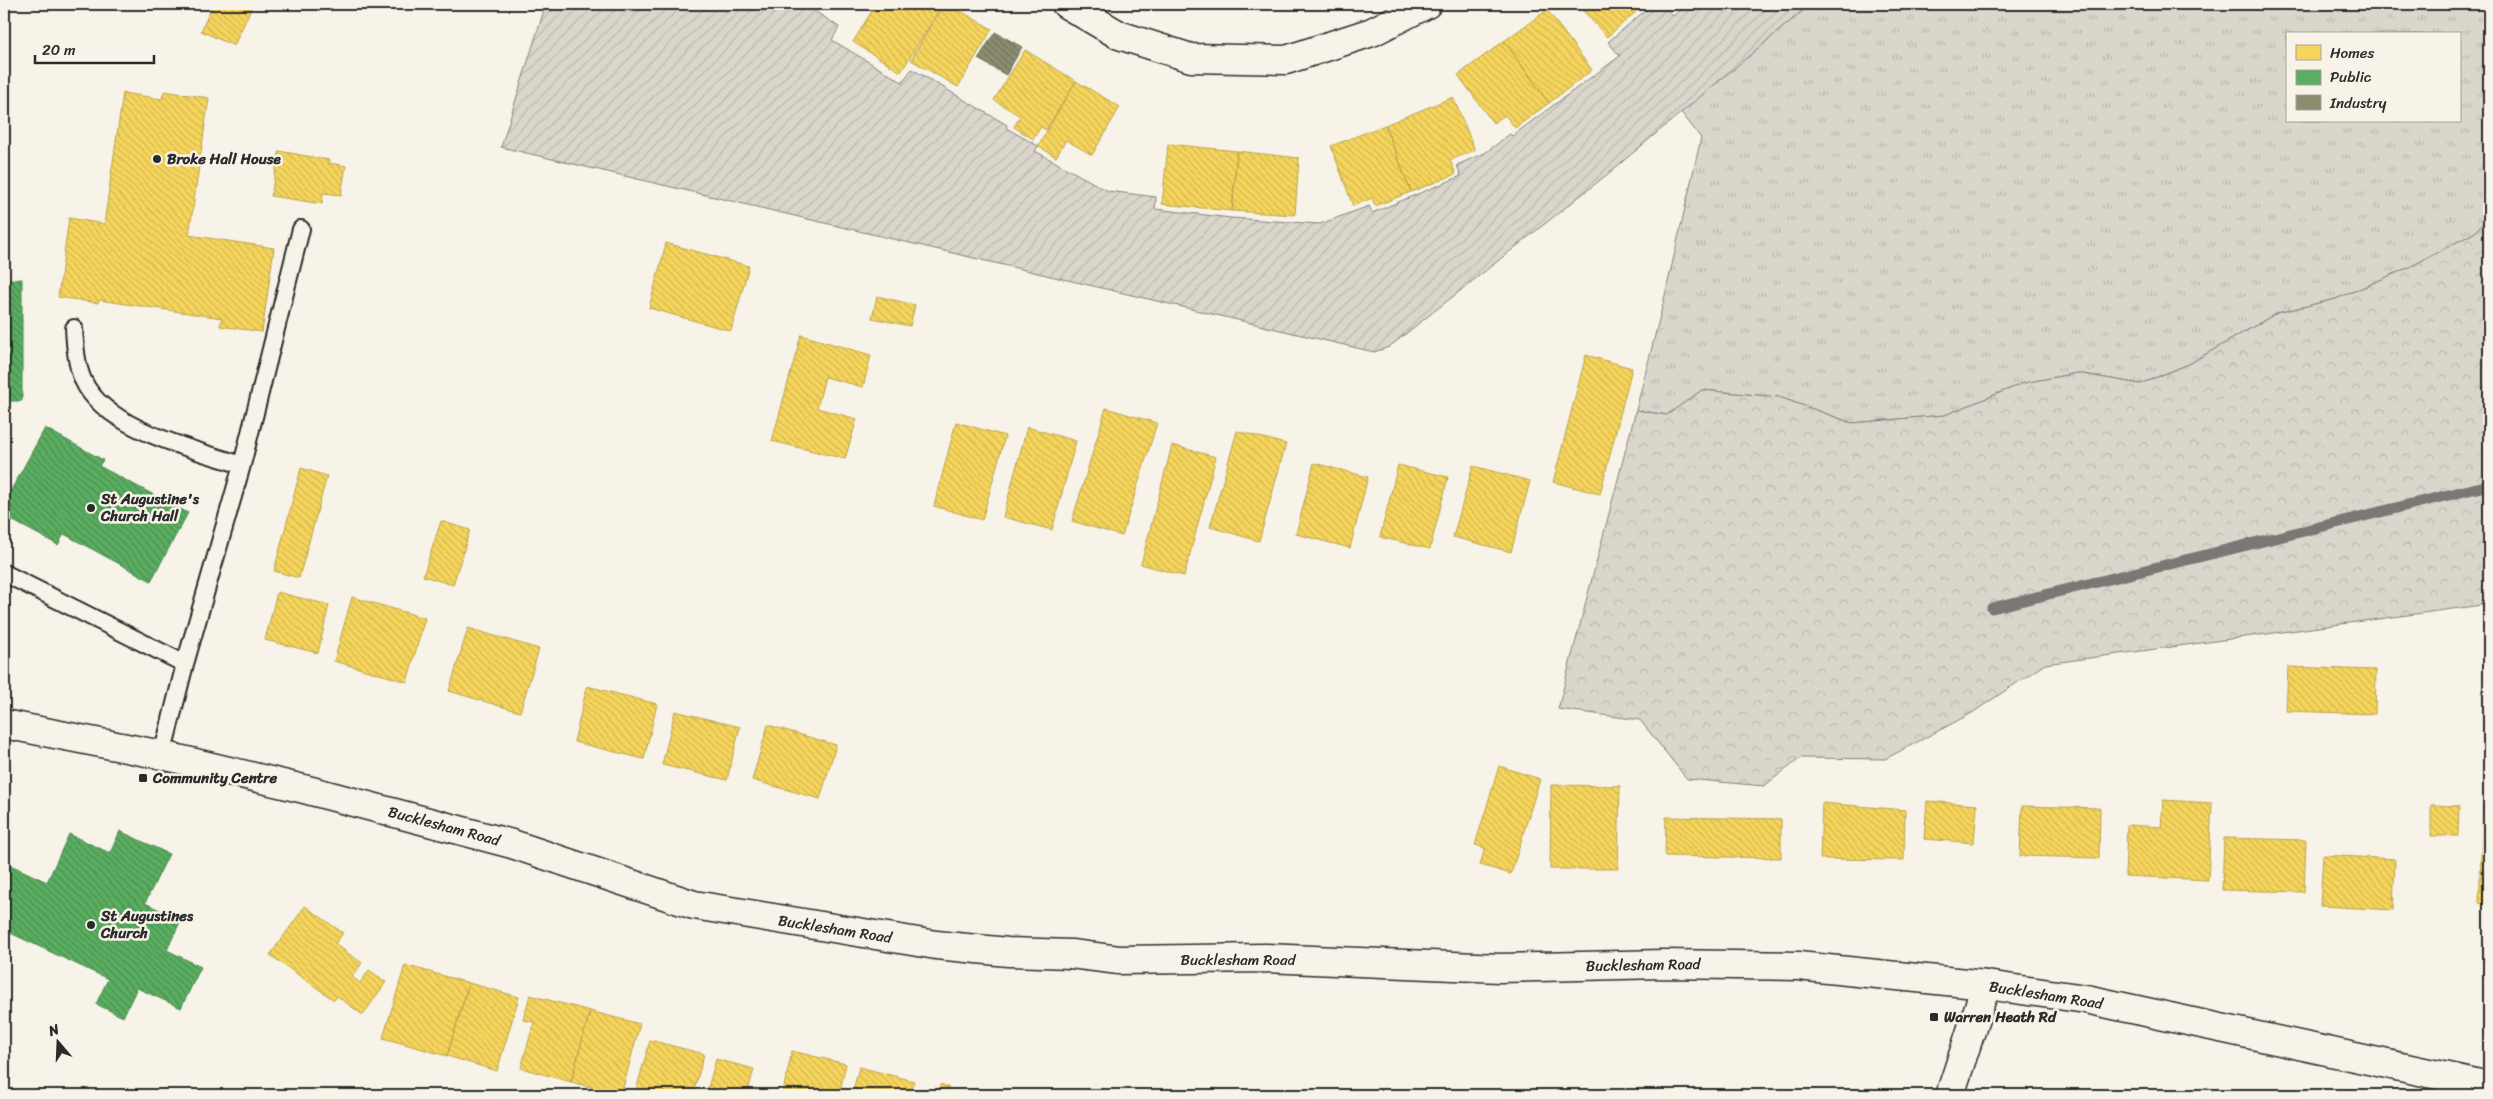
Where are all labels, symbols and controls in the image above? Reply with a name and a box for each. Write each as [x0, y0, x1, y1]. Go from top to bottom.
scale bar [35, 32, 154, 64]
legend [2286, 32, 2460, 122]
text: 20 m [42, 37, 76, 63]
text: Homes [2330, 40, 2374, 66]
text: Public [2330, 64, 2372, 90]
text: Industry [2329, 90, 2387, 116]
place label: Broke Hall House [167, 146, 282, 172]
marker: Broke Hall House [151, 153, 163, 165]
place label: St Augustine's Church Hall [100, 486, 200, 529]
marker: St Augustine's Church Hall [85, 502, 97, 514]
place label: Community Centre [152, 765, 278, 791]
marker: Community Centre [137, 772, 149, 784]
street label: Bucklesham Road [385, 799, 504, 854]
place label: St Augustines Church [100, 903, 194, 946]
street label: Bucklesham Road [776, 907, 895, 951]
marker: St Augustines Church [85, 919, 97, 931]
street label: Bucklesham Road [1181, 947, 1296, 973]
street label: Bucklesham Road [1585, 951, 1702, 979]
street label: Bucklesham Road [1987, 973, 2106, 1017]
place label: Warren Heath Rd [1944, 1004, 2058, 1030]
marker: Warren Heath Rd [1928, 1011, 1940, 1023]
north arrow [32, 1016, 82, 1066]
text: N [44, 1017, 63, 1044]

